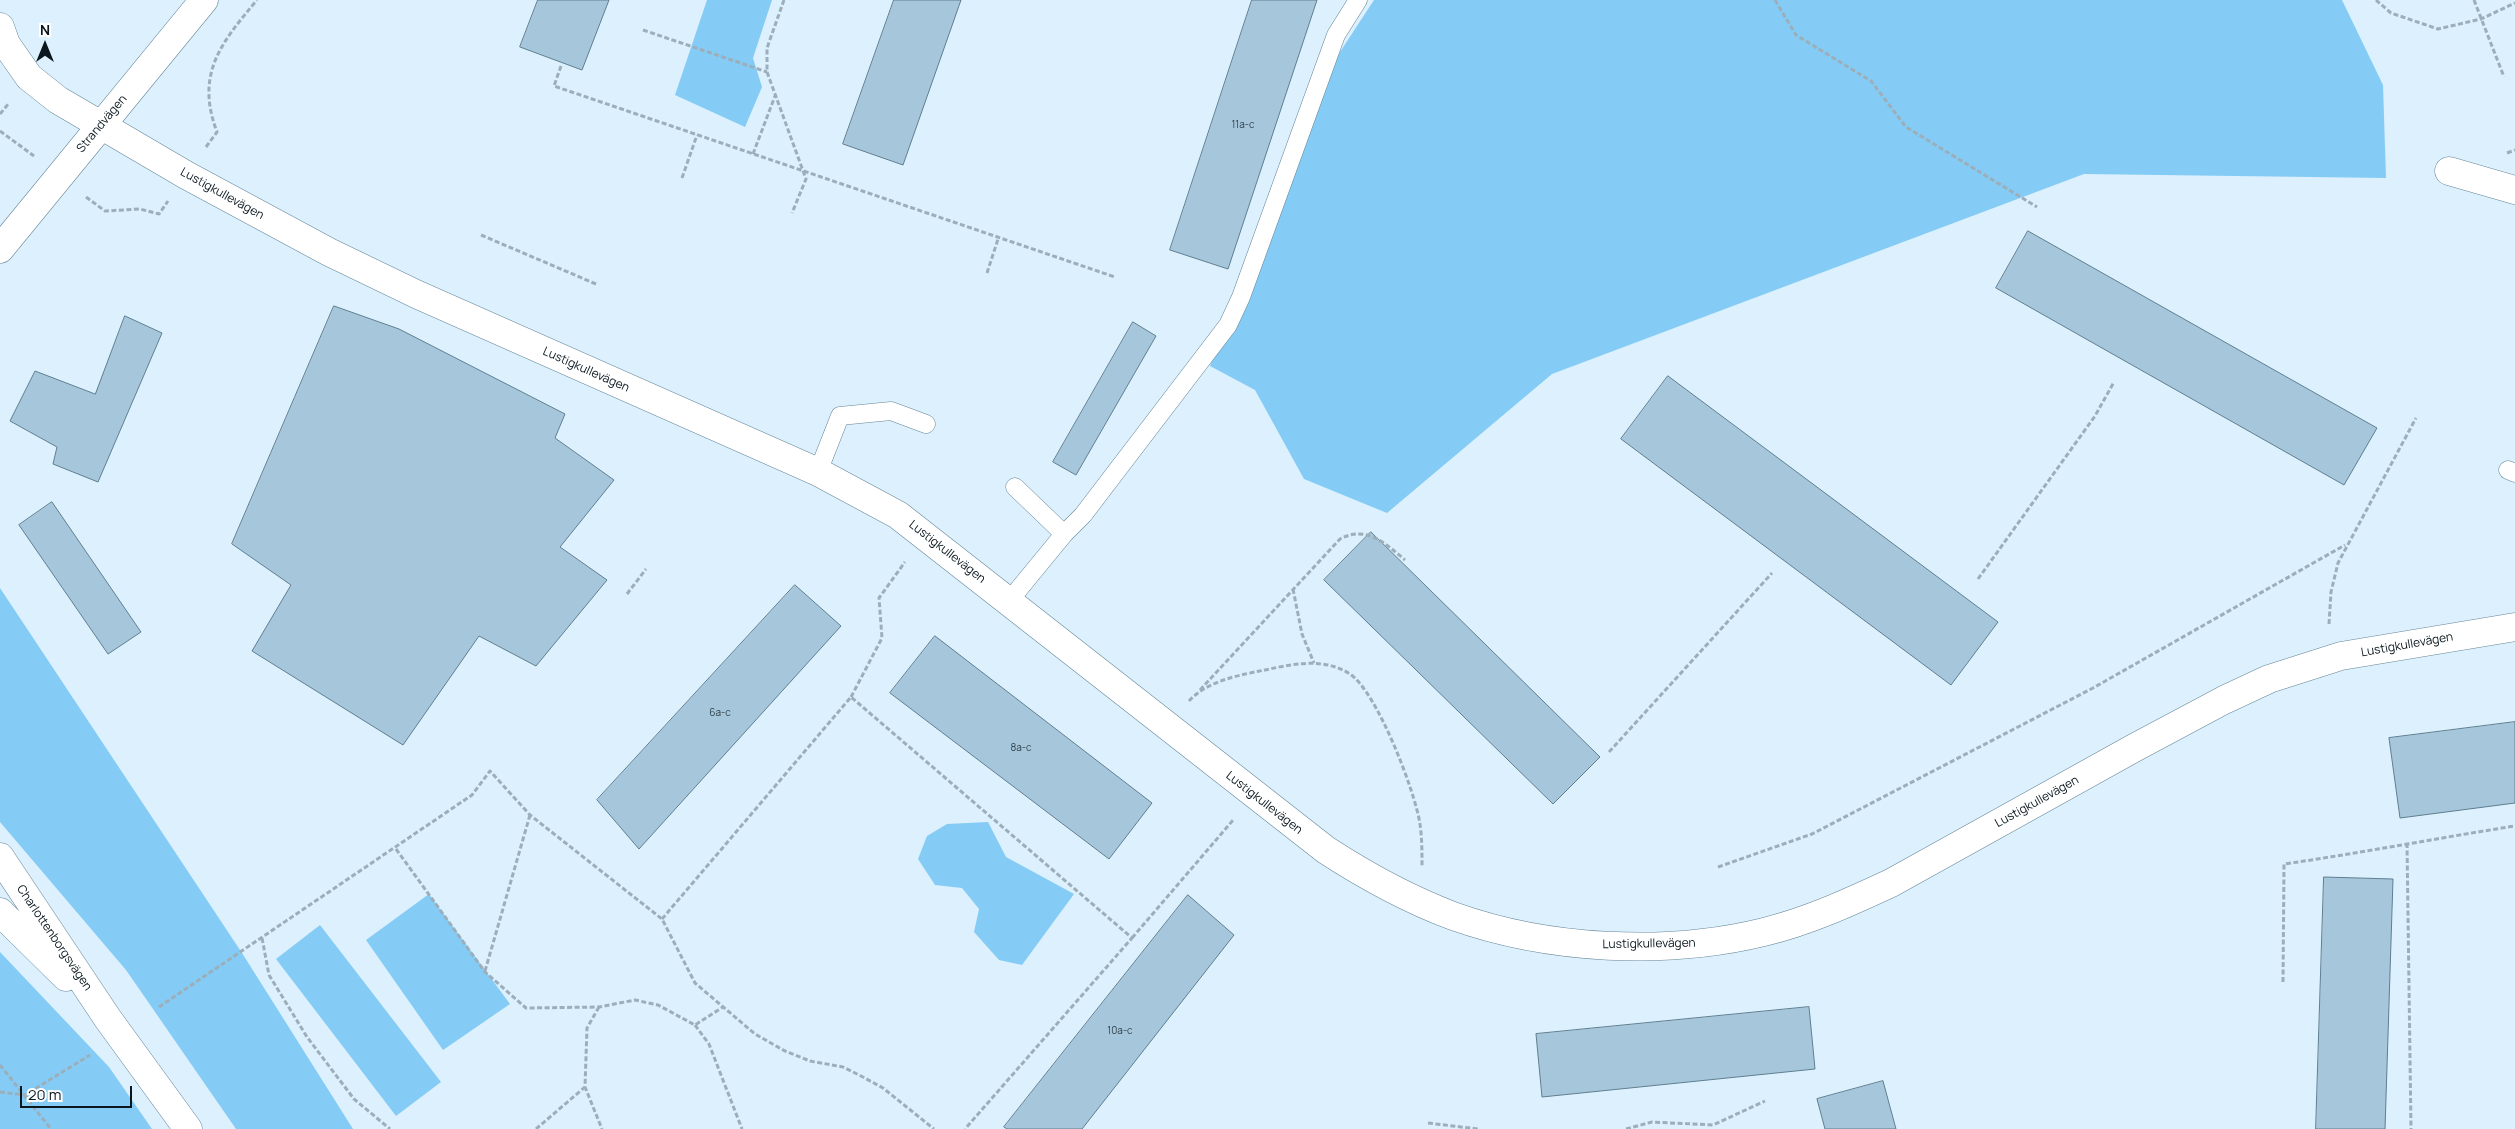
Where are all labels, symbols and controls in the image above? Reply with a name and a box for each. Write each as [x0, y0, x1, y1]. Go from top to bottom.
north arrow [20, 20, 70, 70]
text: N [40, 20, 50, 39]
street label: Strandvägen [74, 92, 130, 156]
house number: 11a-c [1231, 119, 1255, 131]
street label: Lustigkullevägen [178, 165, 266, 223]
street label: Lustigkullevägen [541, 344, 631, 396]
street label: Lustigkullevägen [906, 518, 988, 586]
street label: Lustigkullevägen [2360, 630, 2454, 660]
house number: 6a-c [709, 707, 731, 719]
house number: 8a-c [1010, 742, 1032, 754]
street label: Lustigkullevägen [1223, 769, 1305, 837]
street label: Lustigkullevägen [1993, 773, 2081, 831]
street label: Charlottenborgsvägen [13, 882, 95, 994]
street label: Lustigkullevägen [1602, 936, 1696, 952]
house number: 10a-c [1107, 1025, 1133, 1037]
scale bar [22, 1076, 135, 1108]
text: 20 m [28, 1084, 61, 1105]

